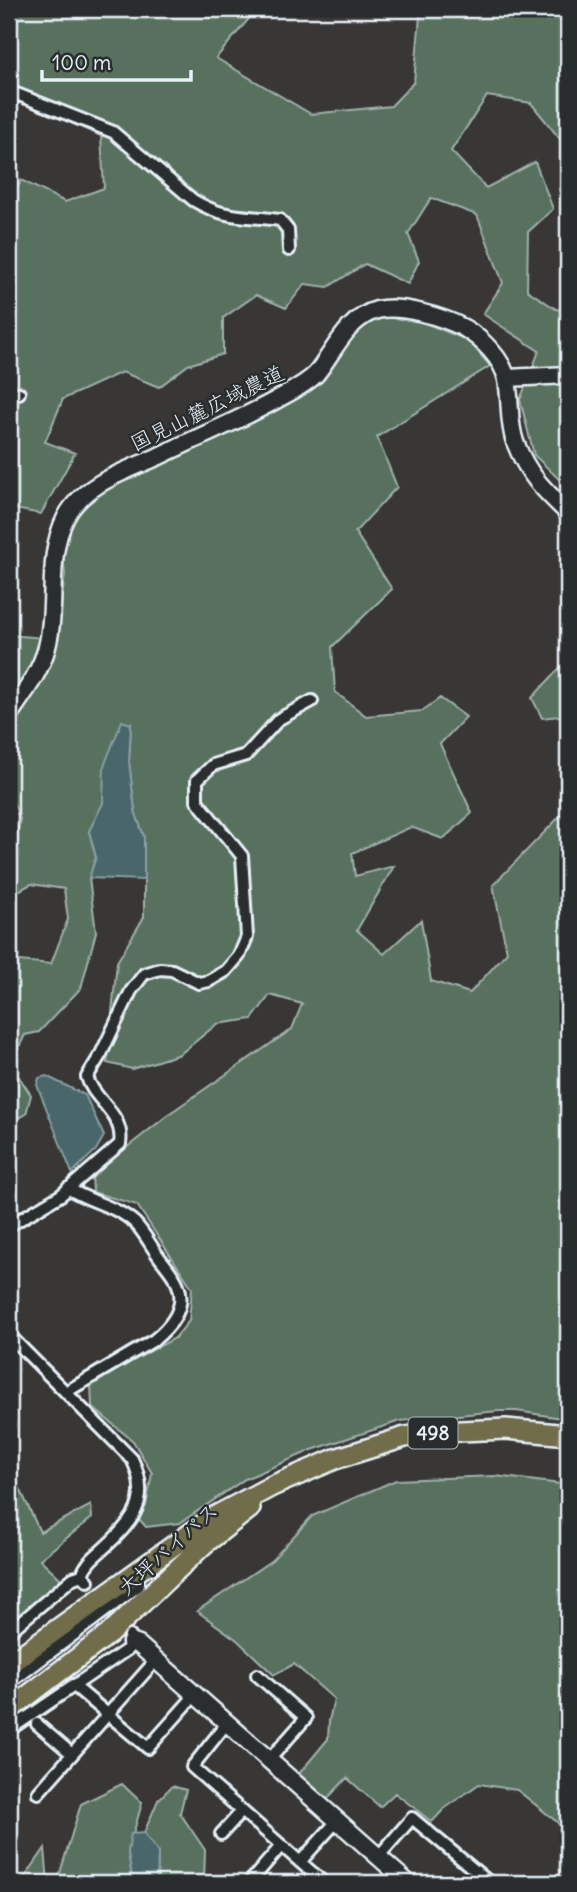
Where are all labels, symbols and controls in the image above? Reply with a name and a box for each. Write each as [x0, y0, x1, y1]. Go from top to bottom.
scale bar [42, 38, 191, 82]
text: 100 m [52, 49, 111, 76]
street label: 国見山麓広域農道 [126, 359, 288, 457]
road number: 498 [408, 1418, 458, 1448]
street label: 大坪バイパス [112, 1497, 224, 1601]

